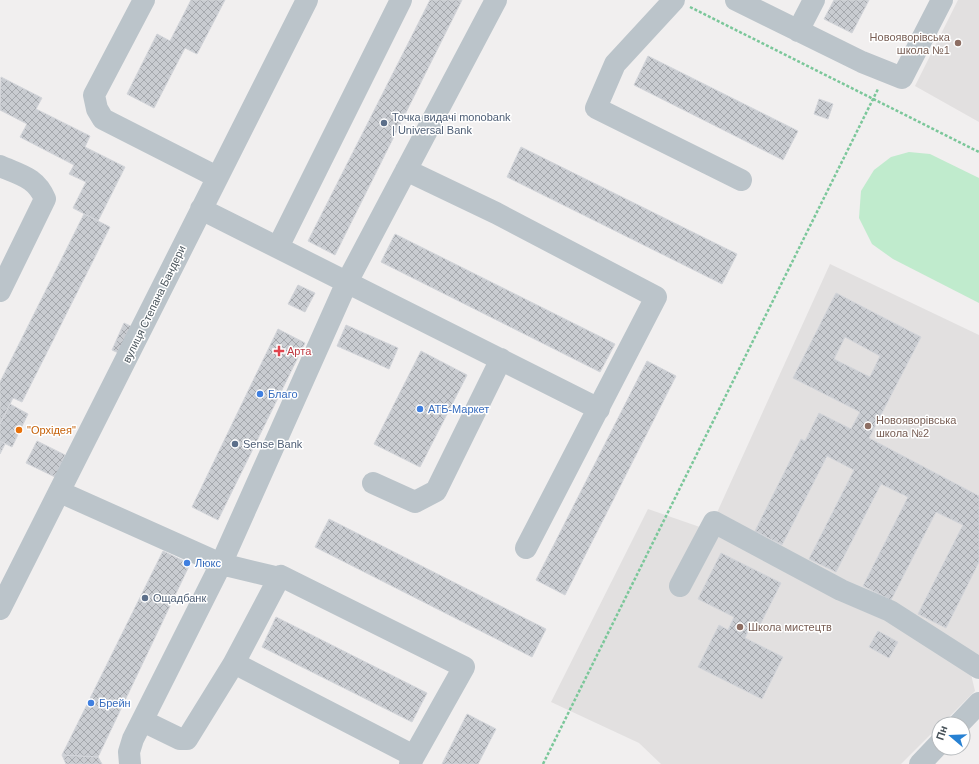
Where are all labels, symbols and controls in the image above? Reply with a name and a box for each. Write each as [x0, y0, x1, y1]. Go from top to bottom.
place label: Новояворівська школа №1 [870, 31, 951, 56]
marker: Новояворівська школа №1 [953, 38, 963, 48]
place label: Точка видачі monobank | Universal Bank [392, 111, 511, 136]
marker: Точка видачі monobank | Universal Bank [379, 118, 389, 128]
street label: вулиця Степана Бандери [120, 243, 188, 365]
place label: Арта [287, 345, 312, 357]
marker: Арта [274, 346, 284, 356]
place label: Благо [268, 388, 298, 400]
marker: Благо [255, 389, 265, 399]
place label: АТБ-Маркет [428, 403, 489, 415]
marker: АТБ-Маркет [415, 404, 425, 414]
place label: Новояворівська школа №2 [876, 414, 957, 439]
marker: Новояворівська школа №2 [863, 421, 873, 431]
place label: "Орхідея" [27, 424, 76, 436]
marker: "Орхідея" [14, 425, 24, 435]
place label: Sense Bank [243, 438, 303, 450]
marker: Sense Bank [230, 439, 240, 449]
place label: Люкс [195, 557, 221, 569]
marker: Люкс [182, 558, 192, 568]
place label: Ощадбанк [153, 592, 206, 604]
marker: Ощадбанк [140, 593, 150, 603]
place label: Школа мистецтв [748, 621, 832, 633]
marker: Школа мистецтв [735, 622, 745, 632]
place label: Брейн [99, 697, 131, 709]
marker: Брейн [86, 698, 96, 708]
north arrow [931, 716, 971, 756]
text: Пн [934, 724, 950, 742]

